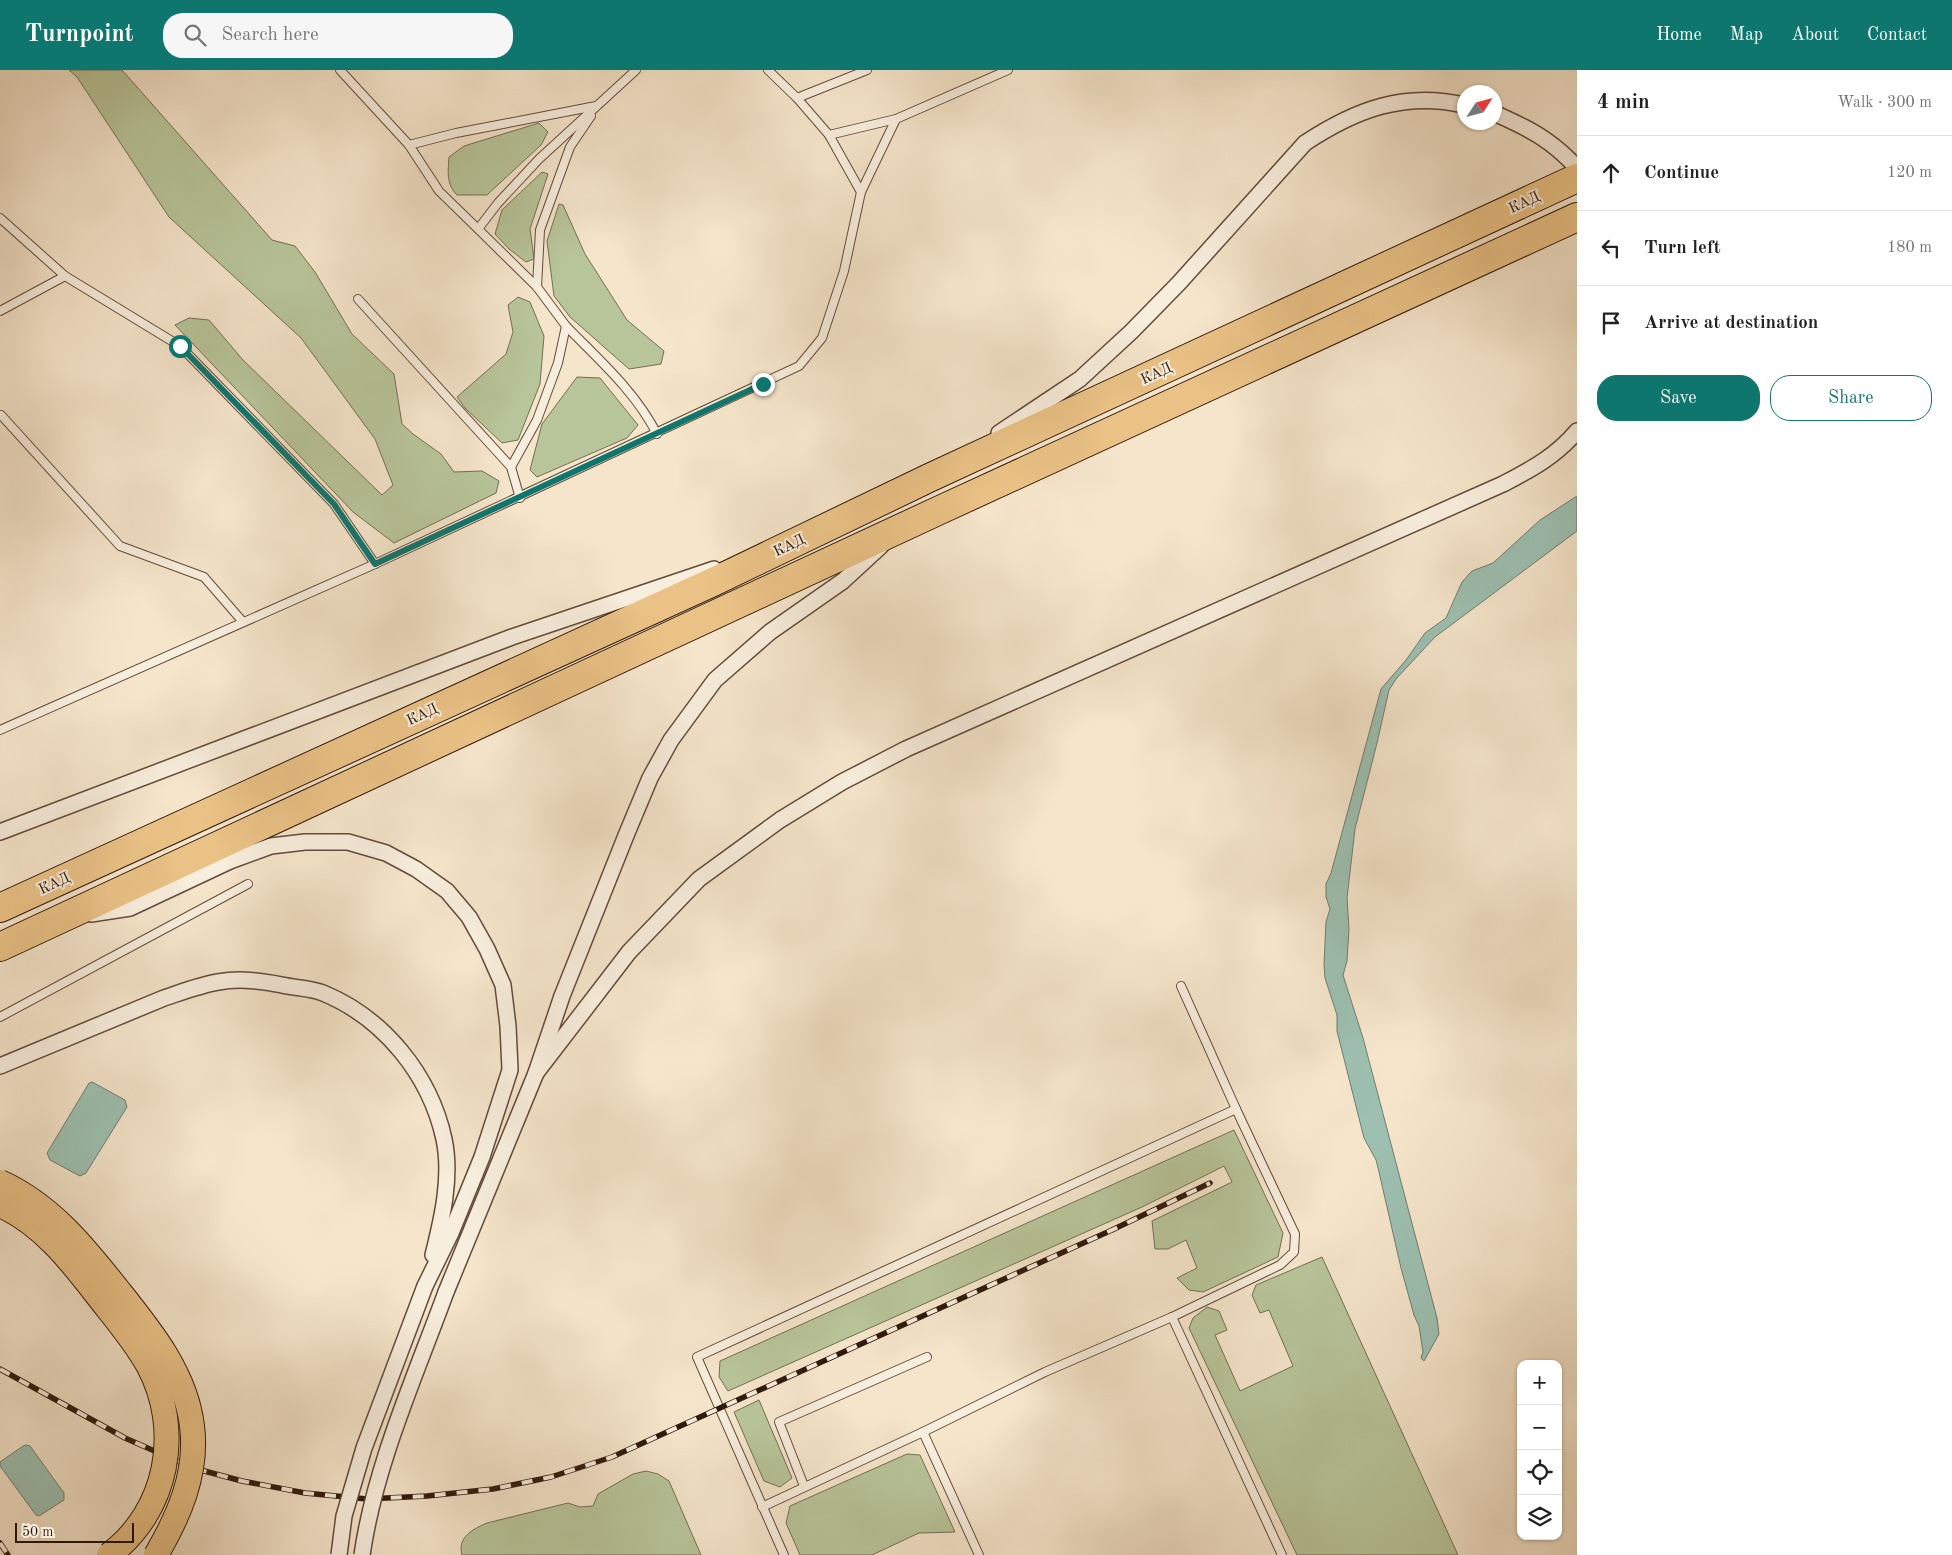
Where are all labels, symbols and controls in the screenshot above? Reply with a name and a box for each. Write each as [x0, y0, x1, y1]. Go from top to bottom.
search box [163, 13, 513, 58]
icon: search [181, 21, 209, 49]
text: Turnpoint [25, 23, 133, 47]
text: Search here [221, 26, 319, 45]
text: Home [1656, 26, 1702, 44]
text: Map [1730, 26, 1763, 44]
text: About [1791, 26, 1839, 44]
text: Contact [1867, 26, 1927, 44]
north arrow [1457, 85, 1502, 130]
text: 4 min [1597, 92, 1650, 113]
text: Walk · 300 m [1837, 95, 1932, 111]
icon: ahead [1597, 159, 1625, 187]
text: Continue [1644, 164, 1719, 183]
text: 120 m [1887, 165, 1932, 181]
street label: КАД [1506, 190, 1543, 217]
icon: left [1597, 234, 1625, 262]
text: Turn left [1644, 239, 1721, 258]
text: 180 m [1887, 240, 1932, 256]
icon: arrive [1597, 309, 1625, 337]
text: Arrive at destination [1644, 314, 1818, 333]
route start [169, 335, 192, 358]
street label: КАД [1138, 361, 1175, 388]
route end [752, 373, 775, 396]
button: Save [1597, 375, 1760, 421]
button: Share [1770, 375, 1932, 421]
street label: КАД [772, 532, 808, 560]
street label: КАД [404, 702, 441, 729]
street label: КАД [36, 871, 73, 898]
map controls [1517, 1360, 1562, 1540]
button: + [1517, 1360, 1562, 1405]
button: − [1517, 1405, 1562, 1450]
button: locate [1517, 1450, 1562, 1495]
button: layers [1517, 1495, 1562, 1540]
scale bar [15, 1520, 134, 1543]
text: 50 m [22, 1525, 53, 1539]

